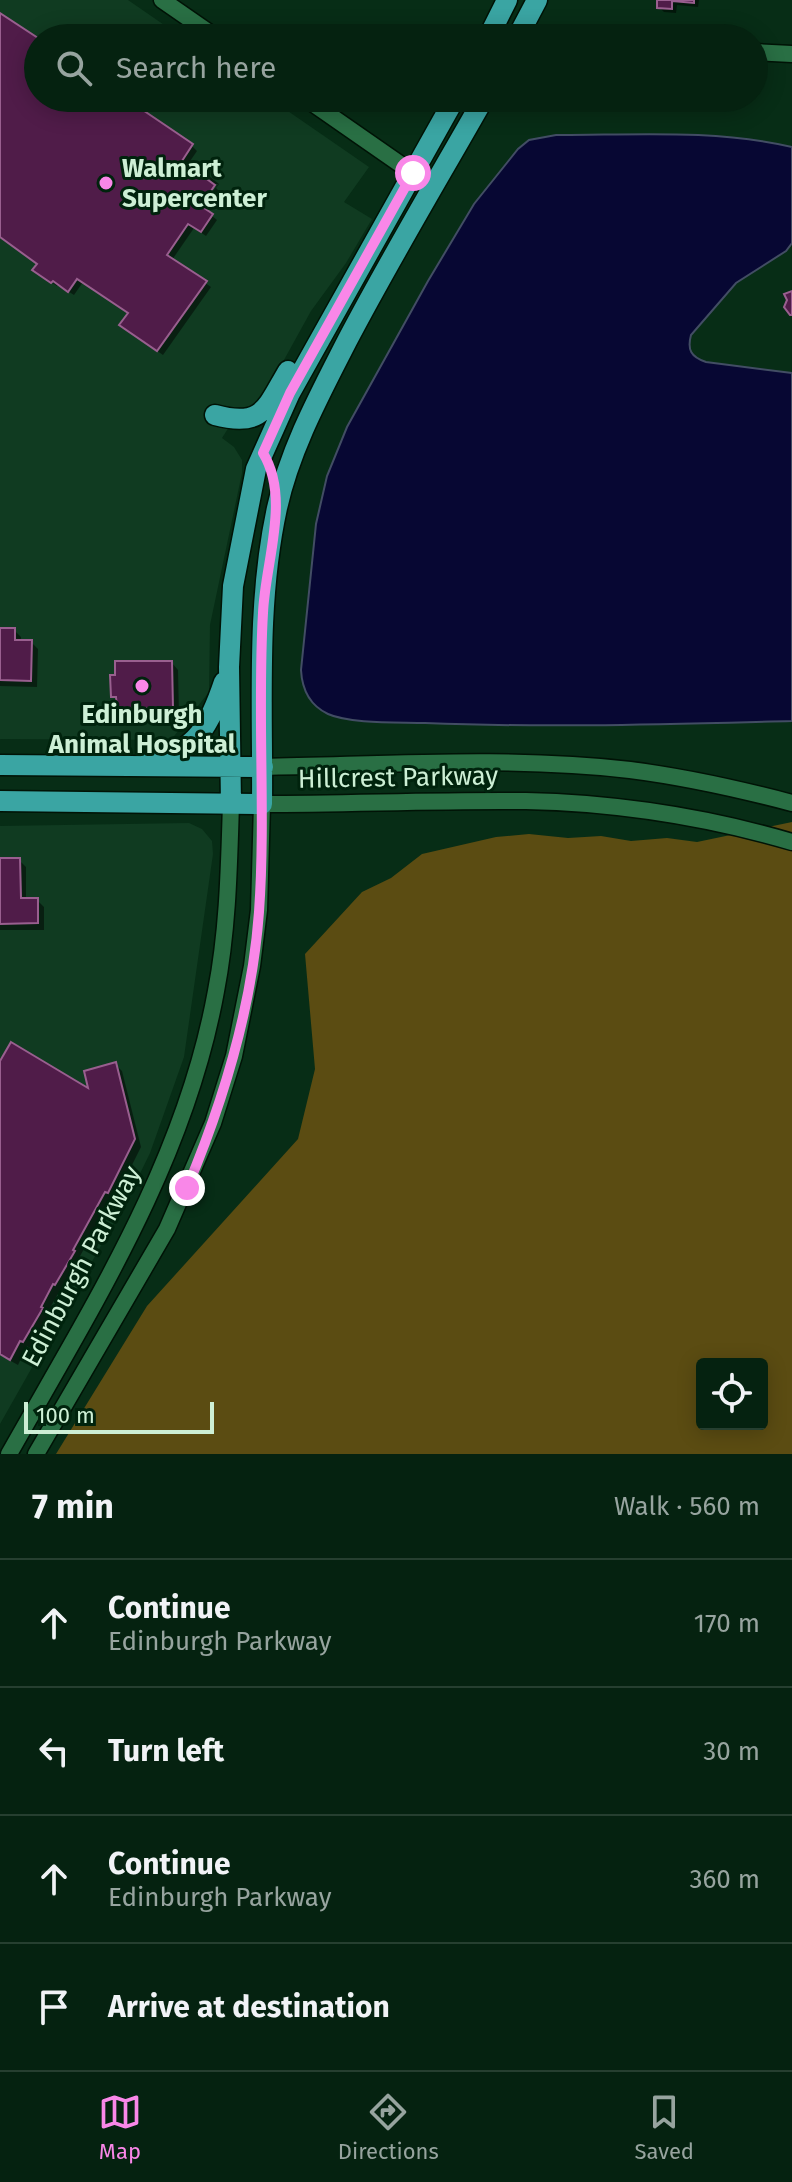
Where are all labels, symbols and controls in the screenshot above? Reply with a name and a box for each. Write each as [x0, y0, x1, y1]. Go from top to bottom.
search box [24, 24, 768, 112]
icon: search [52, 46, 96, 90]
text: Search here [116, 50, 276, 86]
place label: Walmart Supercenter [122, 153, 267, 214]
route start [395, 155, 431, 191]
marker: Walmart Supercenter [97, 174, 115, 192]
marker: Edinburgh Animal Hospital [133, 677, 151, 695]
place label: Edinburgh Animal Hospital [48, 699, 236, 760]
street label: Hillcrest Parkway [298, 760, 499, 795]
street label: Edinburgh Parkway [15, 1160, 148, 1372]
route end [169, 1170, 205, 1206]
map controls [696, 1358, 768, 1430]
button: locate [696, 1358, 768, 1430]
scale bar [24, 1398, 214, 1434]
text: 100 m [36, 1402, 95, 1429]
text: 7 min [32, 1486, 114, 1527]
text: Walk · 560 m [614, 1491, 760, 1522]
text: Continue [108, 1590, 231, 1626]
icon: ahead [32, 1601, 76, 1645]
text: 170 m [694, 1608, 760, 1639]
text: Edinburgh Parkway [108, 1626, 331, 1657]
icon: left [32, 1729, 76, 1773]
text: Turn left [108, 1733, 224, 1769]
text: 30 m [703, 1736, 760, 1767]
text: Continue [108, 1846, 231, 1882]
icon: ahead [32, 1857, 76, 1901]
text: 360 m [689, 1864, 760, 1895]
text: Edinburgh Parkway [108, 1882, 331, 1913]
icon: arrive [32, 1985, 76, 2029]
text: Arrive at destination [108, 1989, 390, 2025]
tab: Map [98, 2090, 142, 2165]
tab: Directions [338, 2090, 439, 2165]
tab: Saved [635, 2090, 694, 2165]

